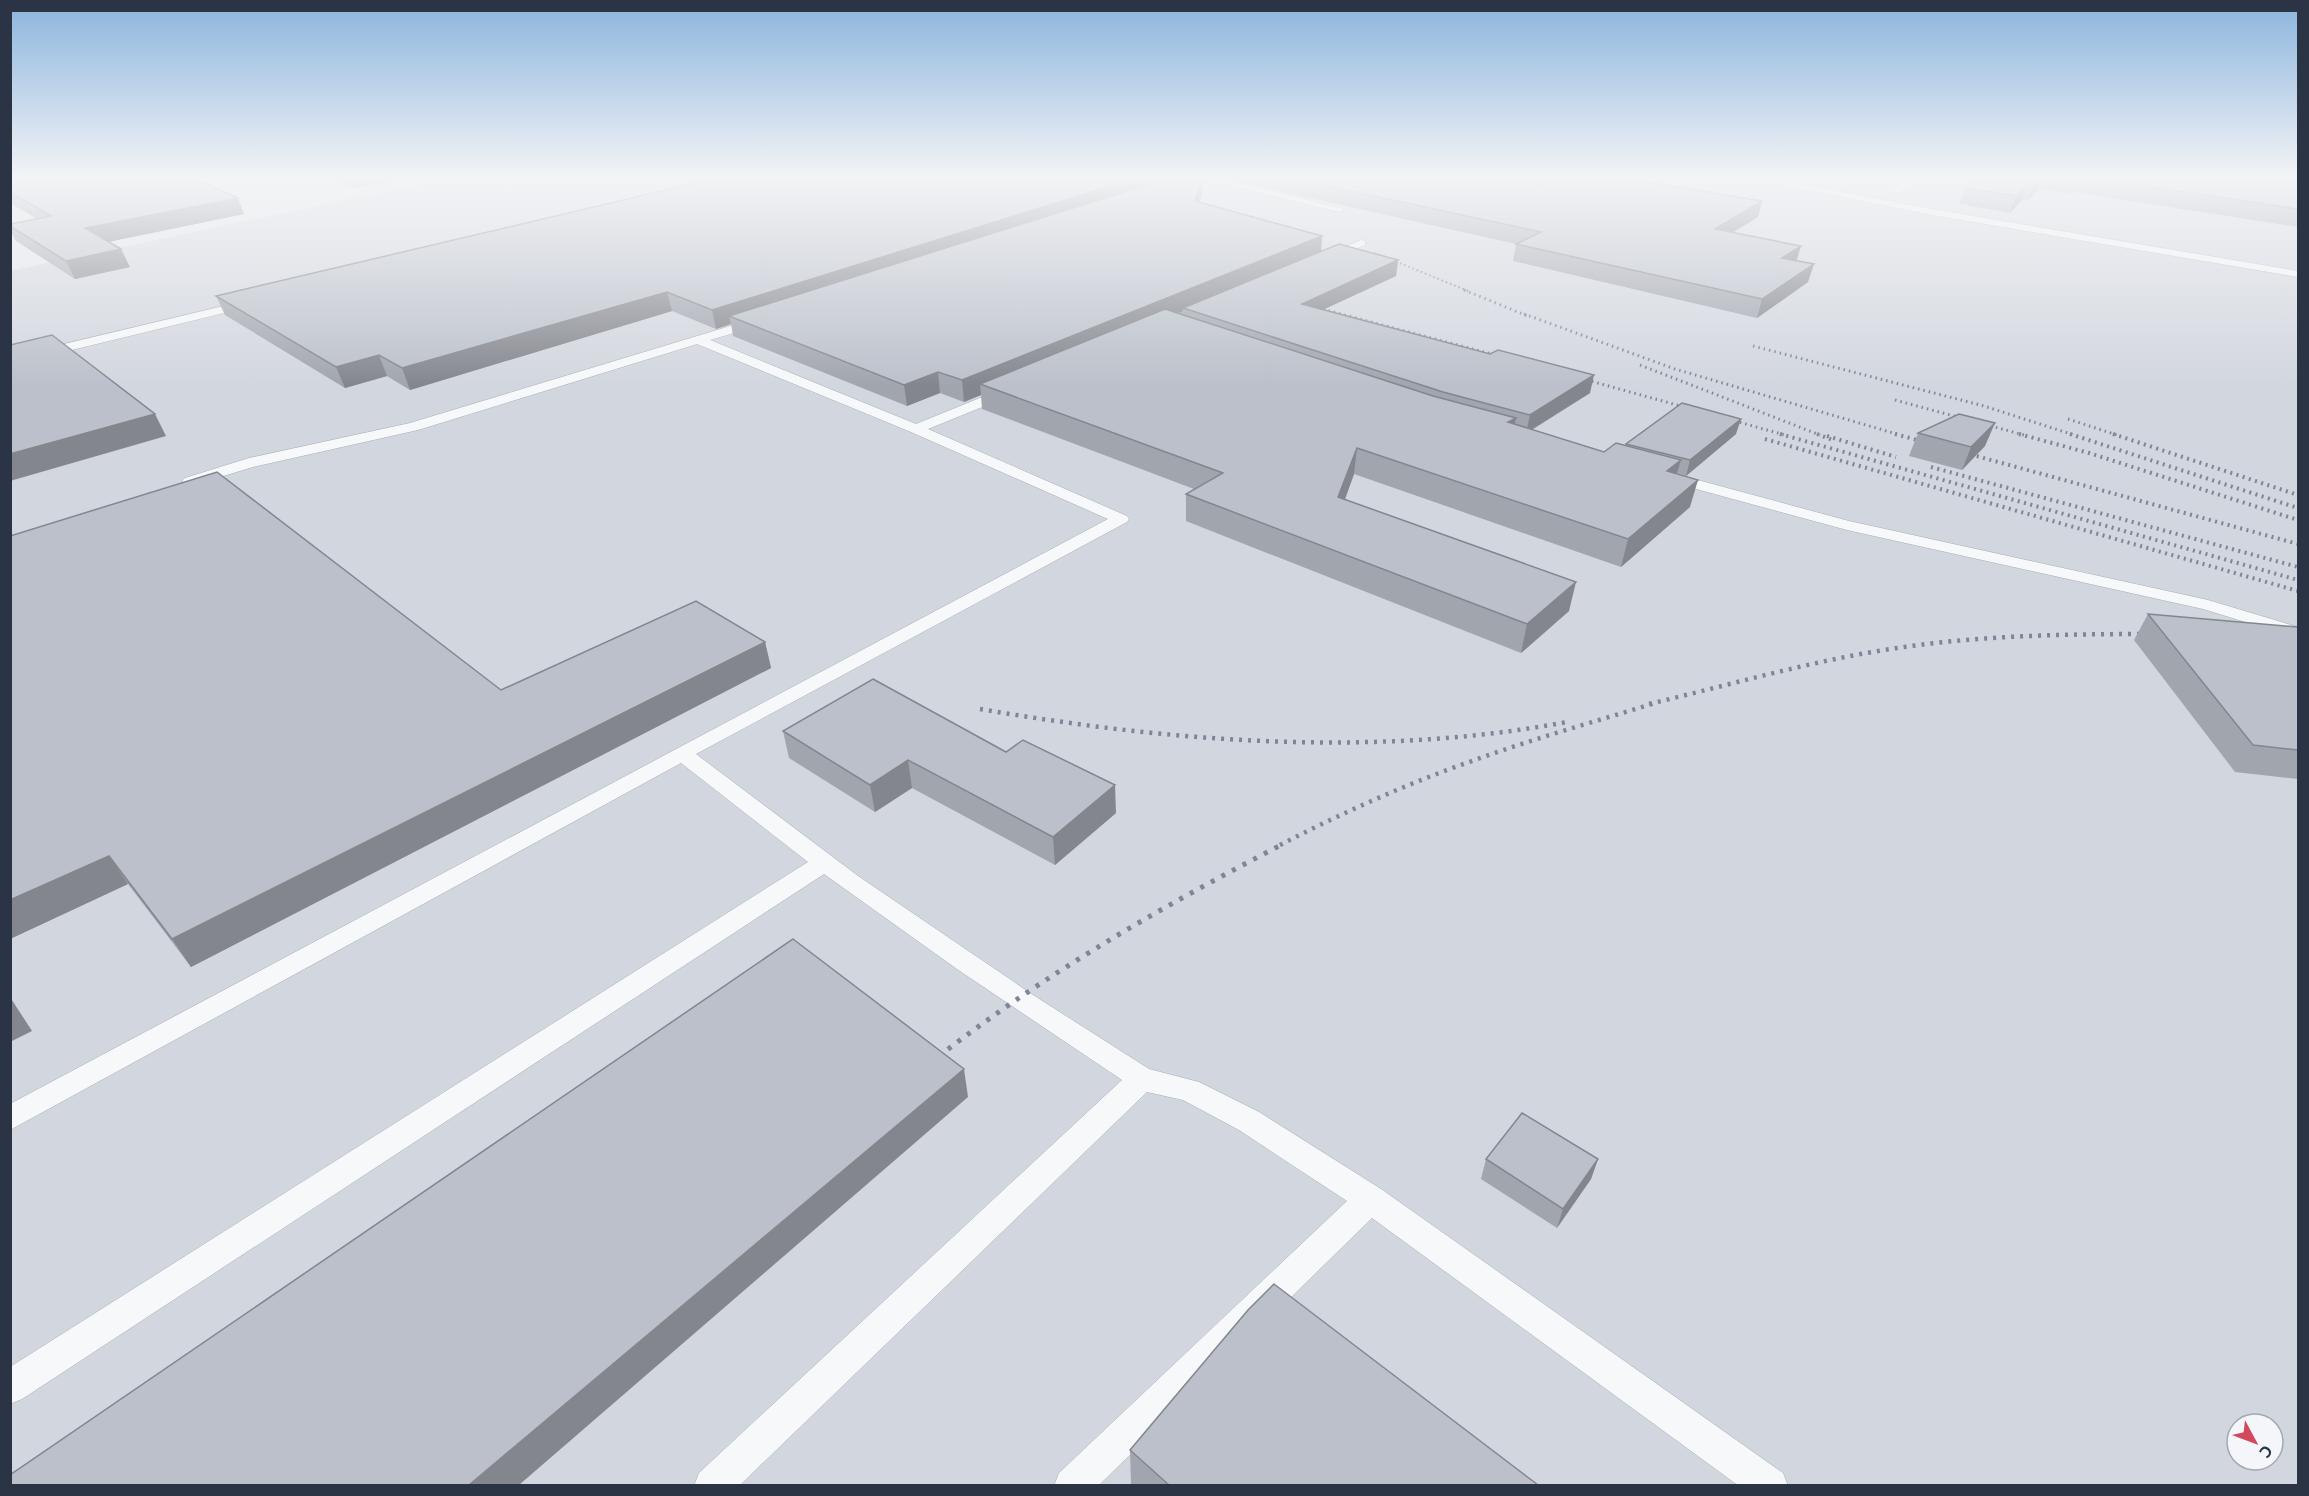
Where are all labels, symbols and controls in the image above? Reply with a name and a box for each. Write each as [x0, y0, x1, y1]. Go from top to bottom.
north arrow [2225, 1412, 2285, 1472]
text: С [2256, 1442, 2276, 1462]

